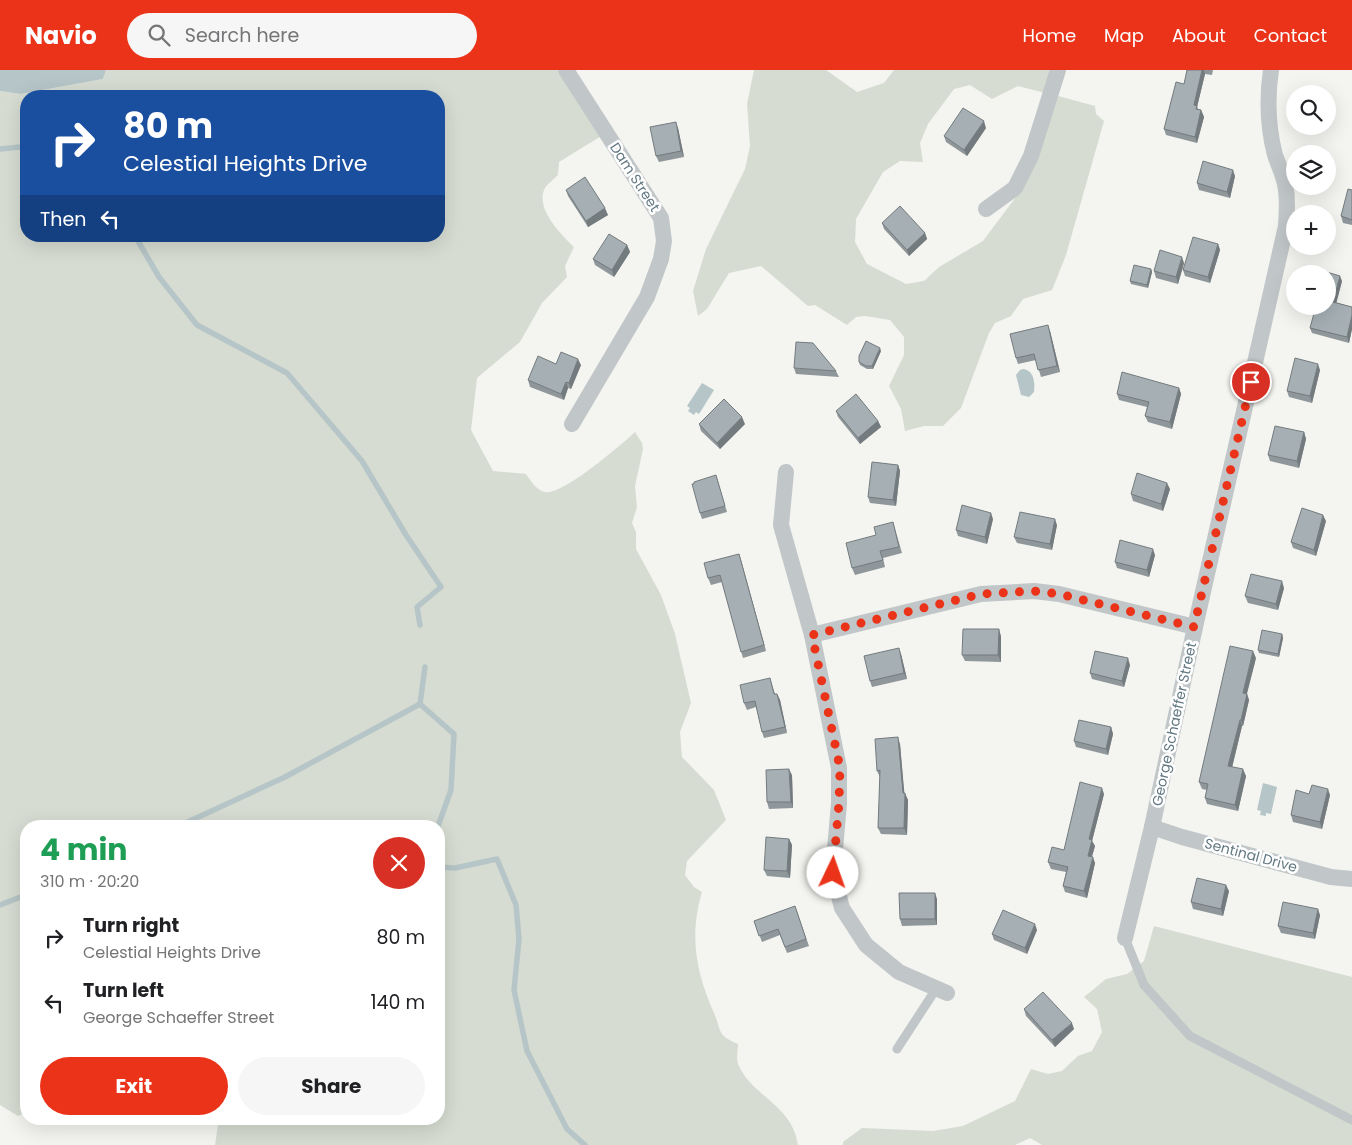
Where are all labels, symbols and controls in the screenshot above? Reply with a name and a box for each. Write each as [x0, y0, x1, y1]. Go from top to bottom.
search box [127, 13, 477, 58]
text: Navio [25, 19, 97, 52]
icon: search [145, 21, 173, 49]
text: Search here [185, 22, 299, 49]
text: Home [1022, 23, 1076, 48]
text: Map [1104, 23, 1144, 48]
text: About [1172, 23, 1226, 48]
text: Contact [1254, 23, 1327, 48]
map controls [1286, 85, 1336, 315]
button: search [1286, 85, 1336, 135]
text: 80 m [123, 101, 213, 150]
icon: right [40, 110, 105, 175]
street label: Dam Street [605, 139, 665, 215]
button: layers [1286, 145, 1336, 195]
text: Celestial Heights Drive [123, 148, 368, 179]
icon: left [96, 205, 124, 233]
button: + [1286, 205, 1336, 255]
text: Then [40, 206, 86, 233]
button: − [1286, 265, 1336, 315]
pin [1230, 361, 1272, 403]
icon: arrive [1237, 368, 1265, 396]
street label: George Schaeffer Street [1147, 640, 1201, 808]
text: 4 min [40, 828, 128, 871]
street label: Sentinal Drive [1202, 833, 1300, 877]
button: close [373, 837, 425, 889]
position arrow [806, 846, 858, 898]
text: 310 m · 20:20 [40, 870, 139, 893]
text: Turn right [83, 912, 179, 939]
icon: right [40, 924, 68, 952]
text: 80 m [376, 924, 425, 951]
text: Celestial Heights Drive [83, 941, 261, 964]
text: Turn left [83, 977, 164, 1004]
icon: left [40, 989, 68, 1017]
text: 140 m [370, 989, 425, 1016]
text: George Schaeffer Street [83, 1006, 274, 1029]
button: Exit [40, 1057, 228, 1115]
button: Share [238, 1057, 425, 1115]

